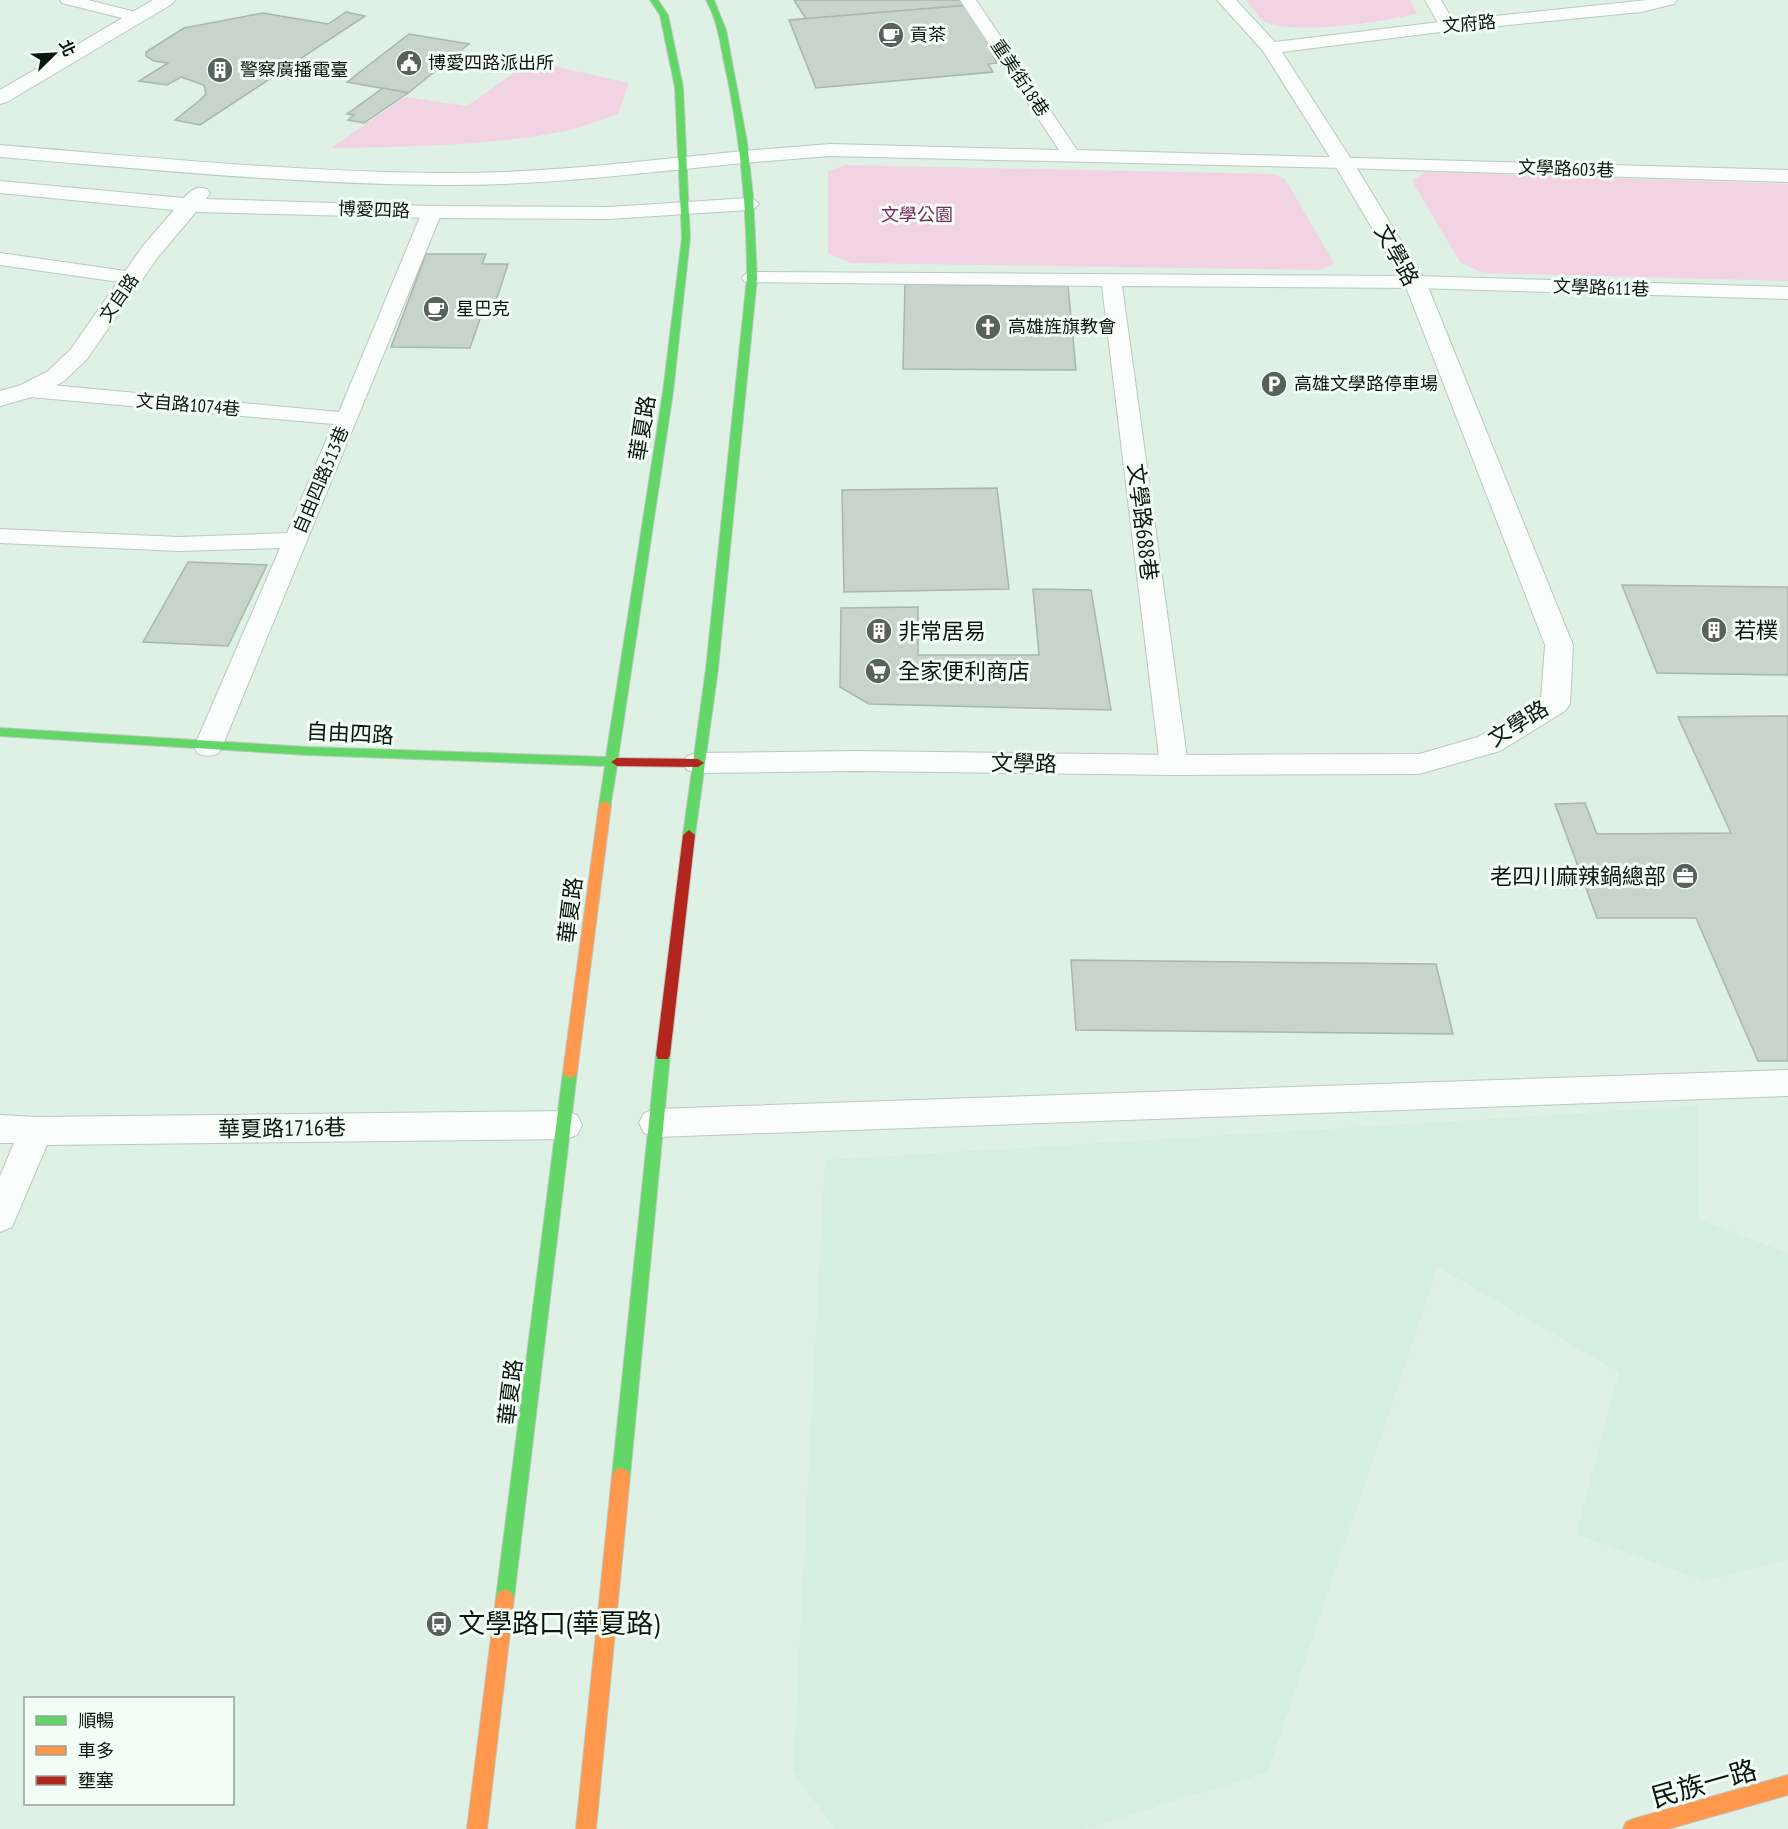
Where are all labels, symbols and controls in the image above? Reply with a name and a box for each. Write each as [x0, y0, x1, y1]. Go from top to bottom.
street label: 文府路 [1441, 10, 1497, 37]
cafe icon: 貢茶 [876, 20, 906, 50]
place label: 貢茶 [910, 23, 946, 46]
north arrow [24, 24, 84, 84]
street label: 重美街18巷 [986, 35, 1055, 121]
text: 北 [55, 37, 80, 59]
public building icon: 博愛四路派出所 [394, 48, 424, 78]
place label: 博愛四路派出所 [428, 51, 554, 74]
building icon: 警察廣播電臺 [205, 55, 235, 85]
place label: 警察廣播電臺 [240, 58, 348, 81]
street label: 文學路603巷 [1517, 155, 1615, 182]
street label: 博愛四路 [338, 197, 410, 222]
park label: 文學公園 [881, 203, 953, 226]
street label: 文學路 [1369, 219, 1425, 291]
street label: 文自路 [94, 269, 143, 326]
street label: 文學路611巷 [1552, 274, 1650, 301]
cafe icon: 星巴克 [421, 294, 451, 324]
place label: 星巴克 [456, 297, 510, 320]
church icon: 高雄旌旗教會 [973, 312, 1003, 342]
place label: 高雄旌旗教會 [1008, 315, 1116, 338]
parking icon: 高雄文學路停車場 [1259, 369, 1289, 399]
place label: 高雄文學路停車場 [1294, 372, 1438, 395]
street label: 文自路1074巷 [135, 388, 241, 421]
street label: 華夏路 [623, 393, 661, 463]
street label: 自由四路513巷 [288, 423, 353, 537]
street label: 文學路688巷 [1122, 462, 1164, 582]
building icon: 若樸 [1699, 615, 1729, 645]
building icon: 非常居易 [864, 616, 894, 646]
place label: 若樸 [1734, 616, 1778, 644]
place label: 非常居易 [898, 617, 986, 645]
supermarket icon: 全家便利商店 [863, 656, 893, 686]
place label: 全家便利商店 [898, 657, 1030, 685]
street label: 文學路 [1483, 694, 1553, 752]
street label: 自由四路 [305, 717, 395, 749]
street label: 文學路 [991, 748, 1057, 778]
office icon: 老四川麻辣鍋總部 [1670, 861, 1700, 891]
place label: 老四川麻辣鍋總部 [1490, 862, 1666, 890]
street label: 華夏路 [552, 876, 588, 944]
street label: 華夏路1716巷 [218, 1113, 346, 1143]
street label: 華夏路 [492, 1358, 528, 1426]
place label: 文學路口(華夏路) [458, 1606, 660, 1640]
bus stop icon: 文學路口(華夏路) [424, 1609, 454, 1639]
legend [24, 1697, 234, 1805]
text: 順暢 [78, 1709, 114, 1732]
text: 車多 [78, 1739, 114, 1762]
street label: 民族一路 [1647, 1752, 1760, 1814]
text: 壅塞 [78, 1769, 114, 1792]

